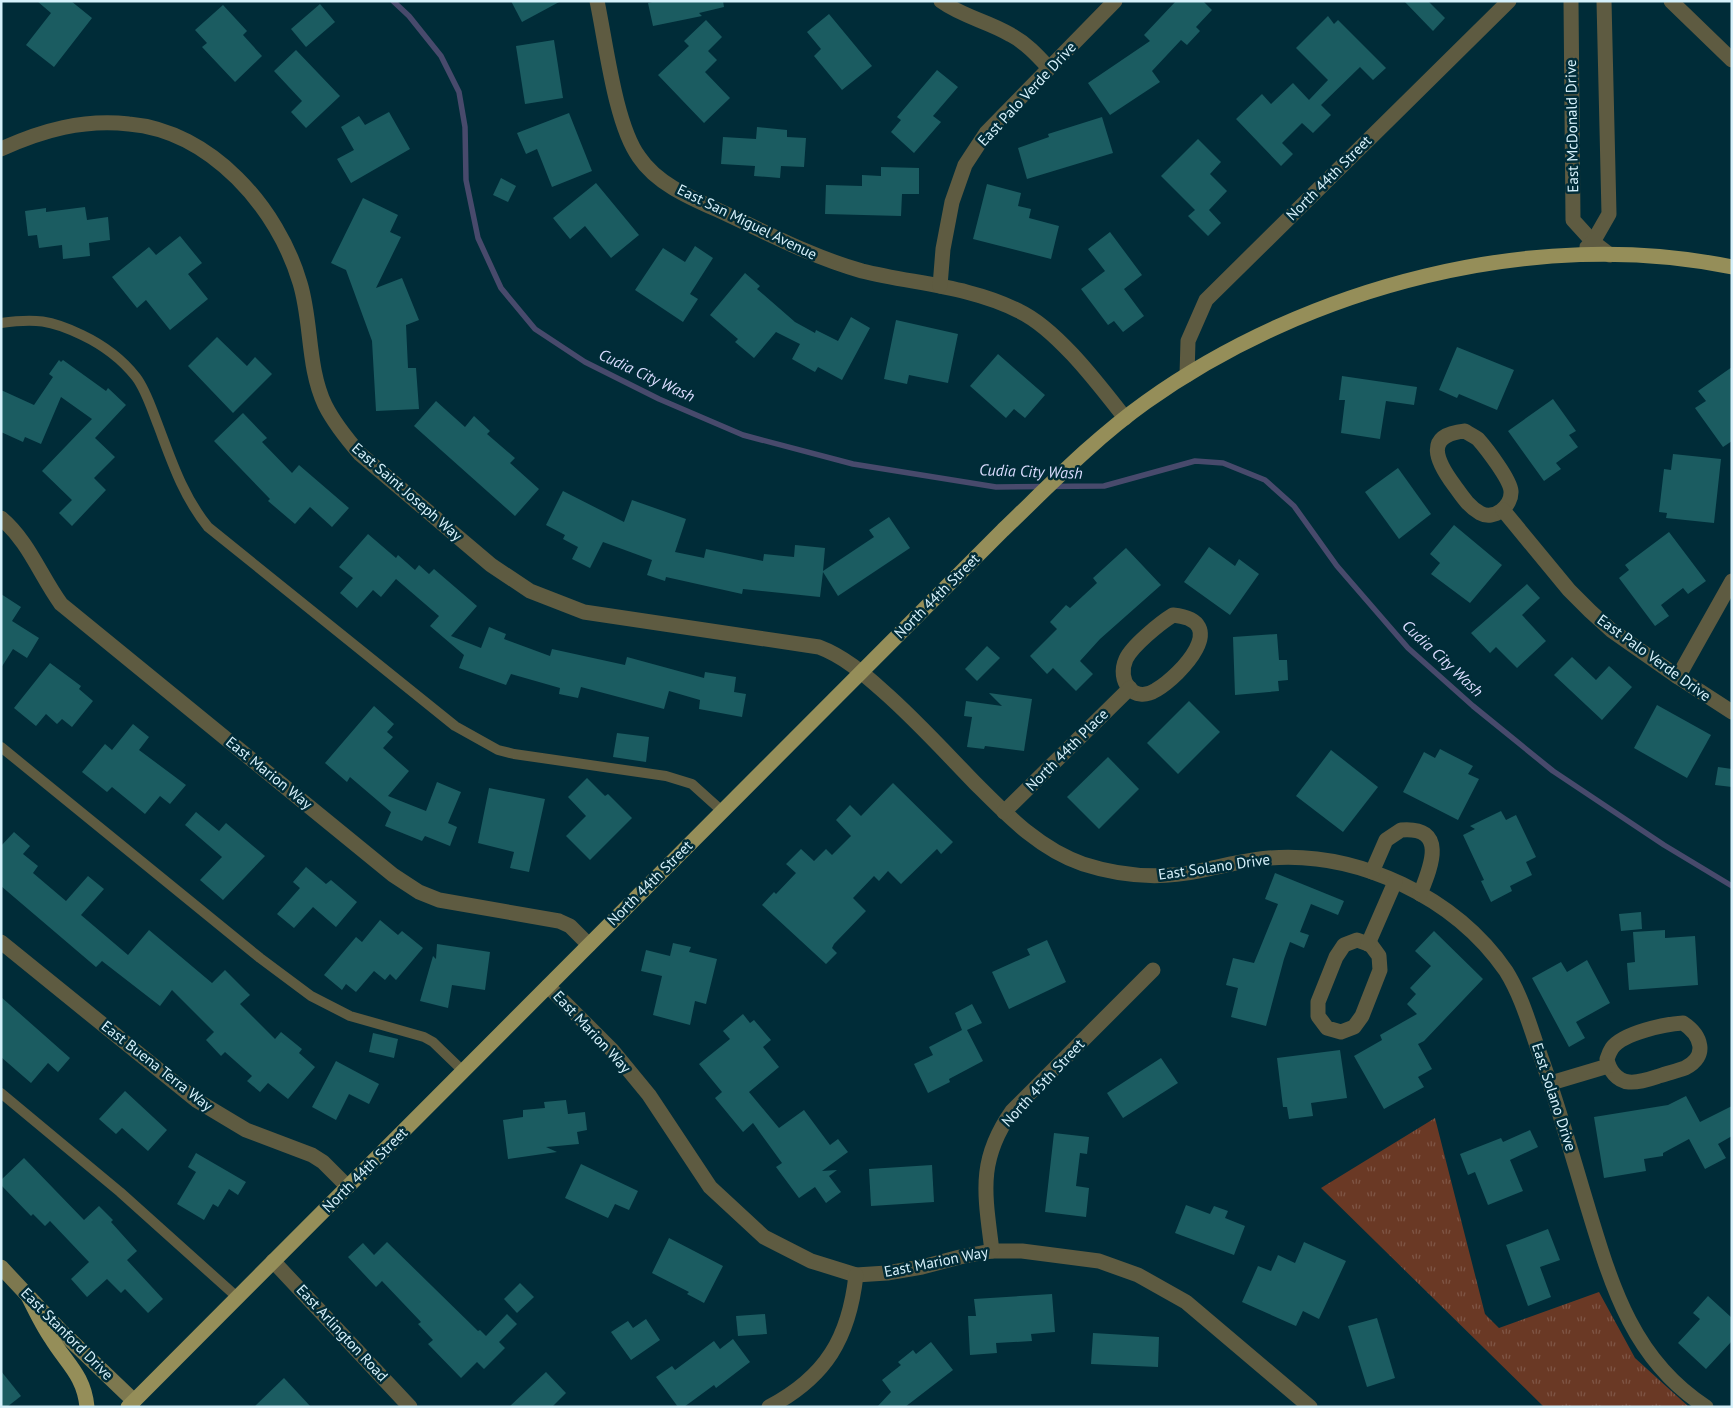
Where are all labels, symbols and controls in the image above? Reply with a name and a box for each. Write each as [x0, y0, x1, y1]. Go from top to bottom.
street label: East Palo Verde Drive [973, 38, 1080, 150]
street label: East McDonald Drive [1561, 59, 1582, 193]
street label: North 44th Street [1282, 131, 1375, 224]
street label: East San Miguel Avenue [674, 179, 820, 264]
water label: Cudia City Wash [596, 344, 698, 406]
street label: East Saint Joseph Way [348, 438, 466, 545]
water label: Cudia City Wash [979, 459, 1083, 483]
street label: North 44th Street [890, 549, 983, 642]
street label: East Palo Verde Drive [1594, 610, 1715, 705]
water label: Cudia City Wash [1398, 615, 1488, 701]
street label: North 44th Place [1021, 704, 1112, 795]
street label: East Marion Way [222, 732, 316, 813]
street label: North 44th Street [603, 836, 696, 929]
street label: East Solano Drive [1157, 849, 1271, 884]
street label: East Marion Way [549, 987, 635, 1077]
street label: East Buena Terra Way [98, 1016, 217, 1115]
street label: North 45th Street [997, 1035, 1088, 1130]
street label: East Solano Drive [1528, 1040, 1581, 1153]
street label: North 44th Street [318, 1123, 411, 1216]
street label: East Marion Way [882, 1242, 990, 1281]
street label: East Arlington Road [292, 1280, 392, 1385]
street label: East Stanford Drive [17, 1283, 118, 1384]

